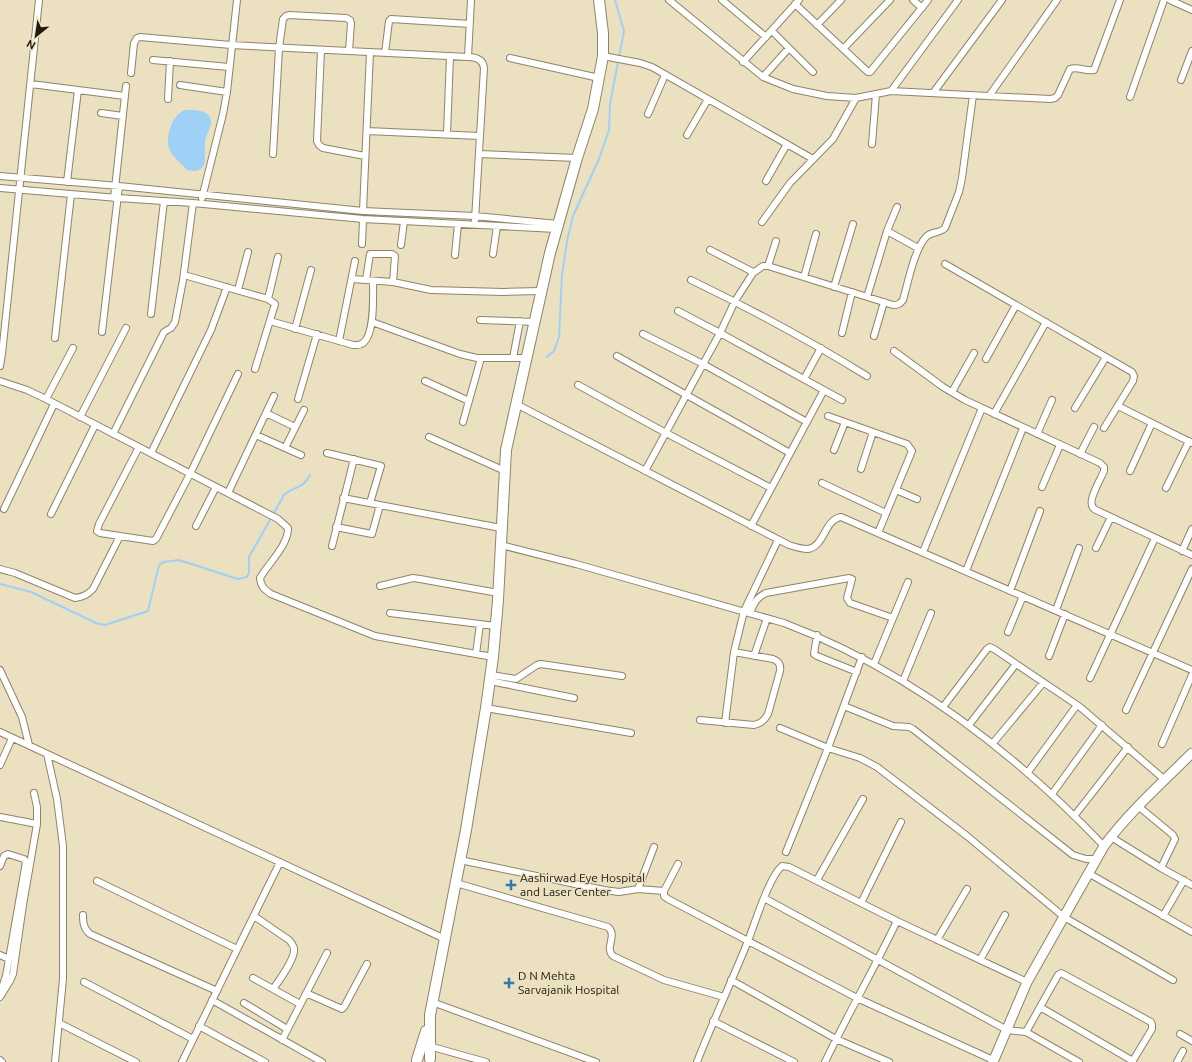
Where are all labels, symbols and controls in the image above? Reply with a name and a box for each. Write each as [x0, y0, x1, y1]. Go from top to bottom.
north arrow [16, 16, 56, 56]
text: N [24, 37, 38, 52]
place label: Aashirwad Eye Hospital and Laser Center [520, 871, 645, 898]
marker: Aashirwad Eye Hospital and Laser Center [505, 879, 517, 891]
place label: D N Mehta Sarvajanik Hospital [518, 969, 620, 996]
marker: D N Mehta Sarvajanik Hospital [503, 977, 515, 989]

